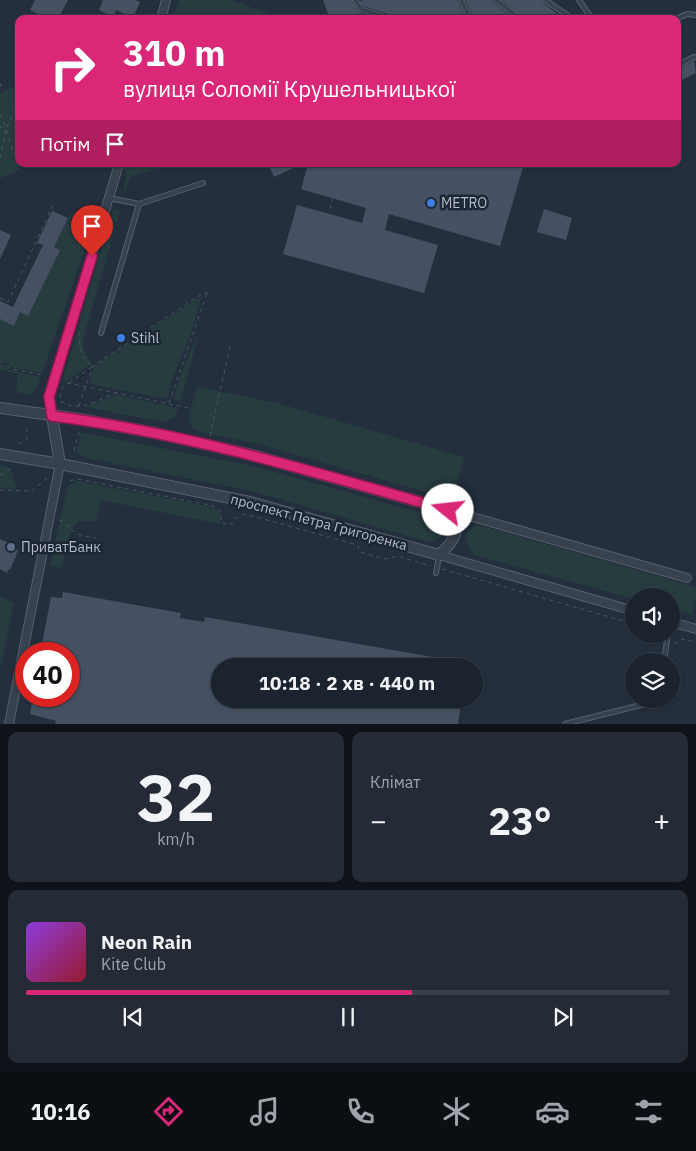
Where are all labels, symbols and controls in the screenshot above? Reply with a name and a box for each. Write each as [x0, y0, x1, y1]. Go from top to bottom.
text: 310 m [123, 30, 226, 76]
icon: right [40, 35, 105, 100]
text: вулиця Соломії Крушельницької [123, 74, 456, 103]
icon: arrive [101, 130, 129, 158]
text: Потім [40, 132, 91, 156]
place label: METRO [441, 194, 487, 212]
marker: METRO [425, 197, 437, 209]
pin [71, 205, 113, 256]
icon: arrive [78, 212, 106, 240]
place label: Stihl [131, 329, 159, 347]
marker: Stihl [115, 332, 127, 344]
position arrow [421, 483, 473, 535]
street label: проспект Петра Григоренка [229, 490, 410, 554]
place label: ПриватБанк [21, 538, 101, 556]
marker: ПриватБанк [5, 541, 17, 553]
map controls [625, 588, 680, 708]
button: sound [625, 588, 680, 643]
speed limit sign: 40 [15, 642, 80, 707]
button: layers [625, 653, 680, 708]
text: 10:18 · 2 хв · 440 m [259, 671, 435, 695]
text: 32 [137, 754, 215, 839]
text: Клімат [370, 772, 421, 792]
text: 23° [488, 796, 552, 845]
text: − [370, 802, 387, 839]
text: + [653, 802, 670, 839]
text: km/h [157, 829, 195, 849]
text: Neon Rain [101, 930, 192, 954]
text: Kite Club [101, 954, 166, 974]
icon: previous [119, 1003, 147, 1031]
icon: pause [334, 1003, 362, 1031]
icon: next [549, 1003, 577, 1031]
icon: directions [151, 1094, 186, 1129]
icon: music [247, 1094, 282, 1129]
icon: phone [343, 1094, 378, 1129]
icon: climate [439, 1094, 474, 1129]
icon: car [535, 1094, 570, 1129]
icon: filters [631, 1094, 666, 1129]
text: 10:16 [30, 1097, 90, 1126]

